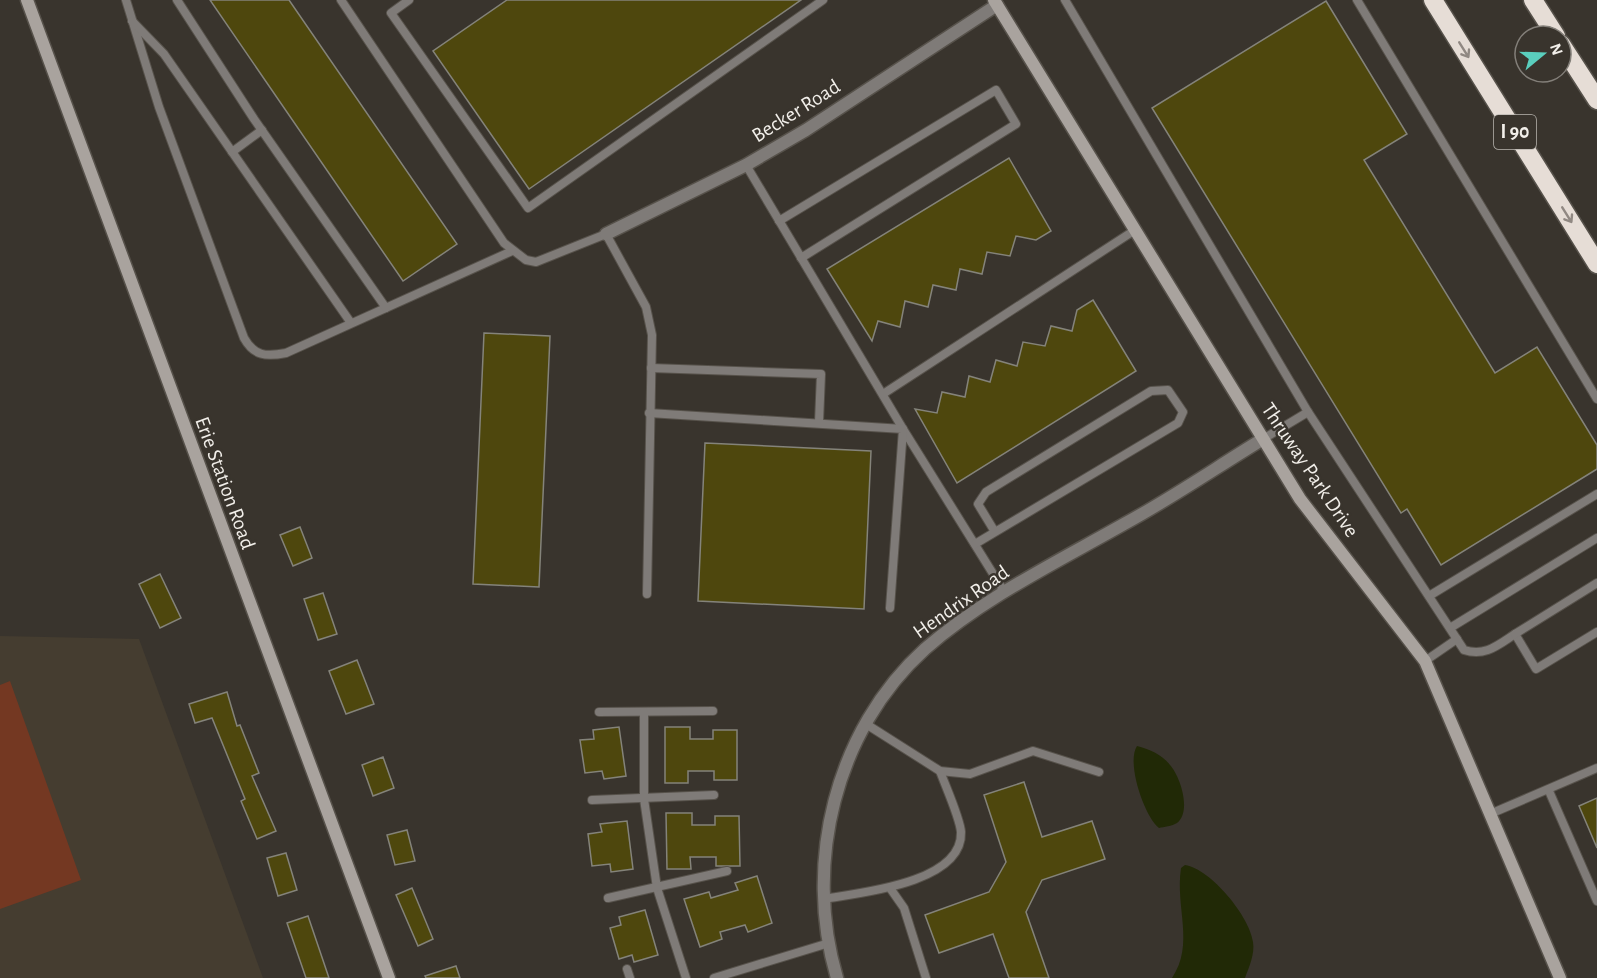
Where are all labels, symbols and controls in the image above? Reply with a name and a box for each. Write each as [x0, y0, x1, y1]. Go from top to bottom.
north arrow [1513, 24, 1573, 84]
one-way arrow [1458, 41, 1470, 58]
text: N [1547, 42, 1566, 57]
street label: Becker Road [748, 76, 844, 146]
road number: I 90 [1494, 115, 1536, 149]
one-way arrow [1561, 206, 1573, 223]
street label: Thruway Park Drive [1257, 399, 1363, 541]
street label: Erie Station Road [191, 414, 259, 552]
street label: Hendrix Road [909, 561, 1013, 643]

